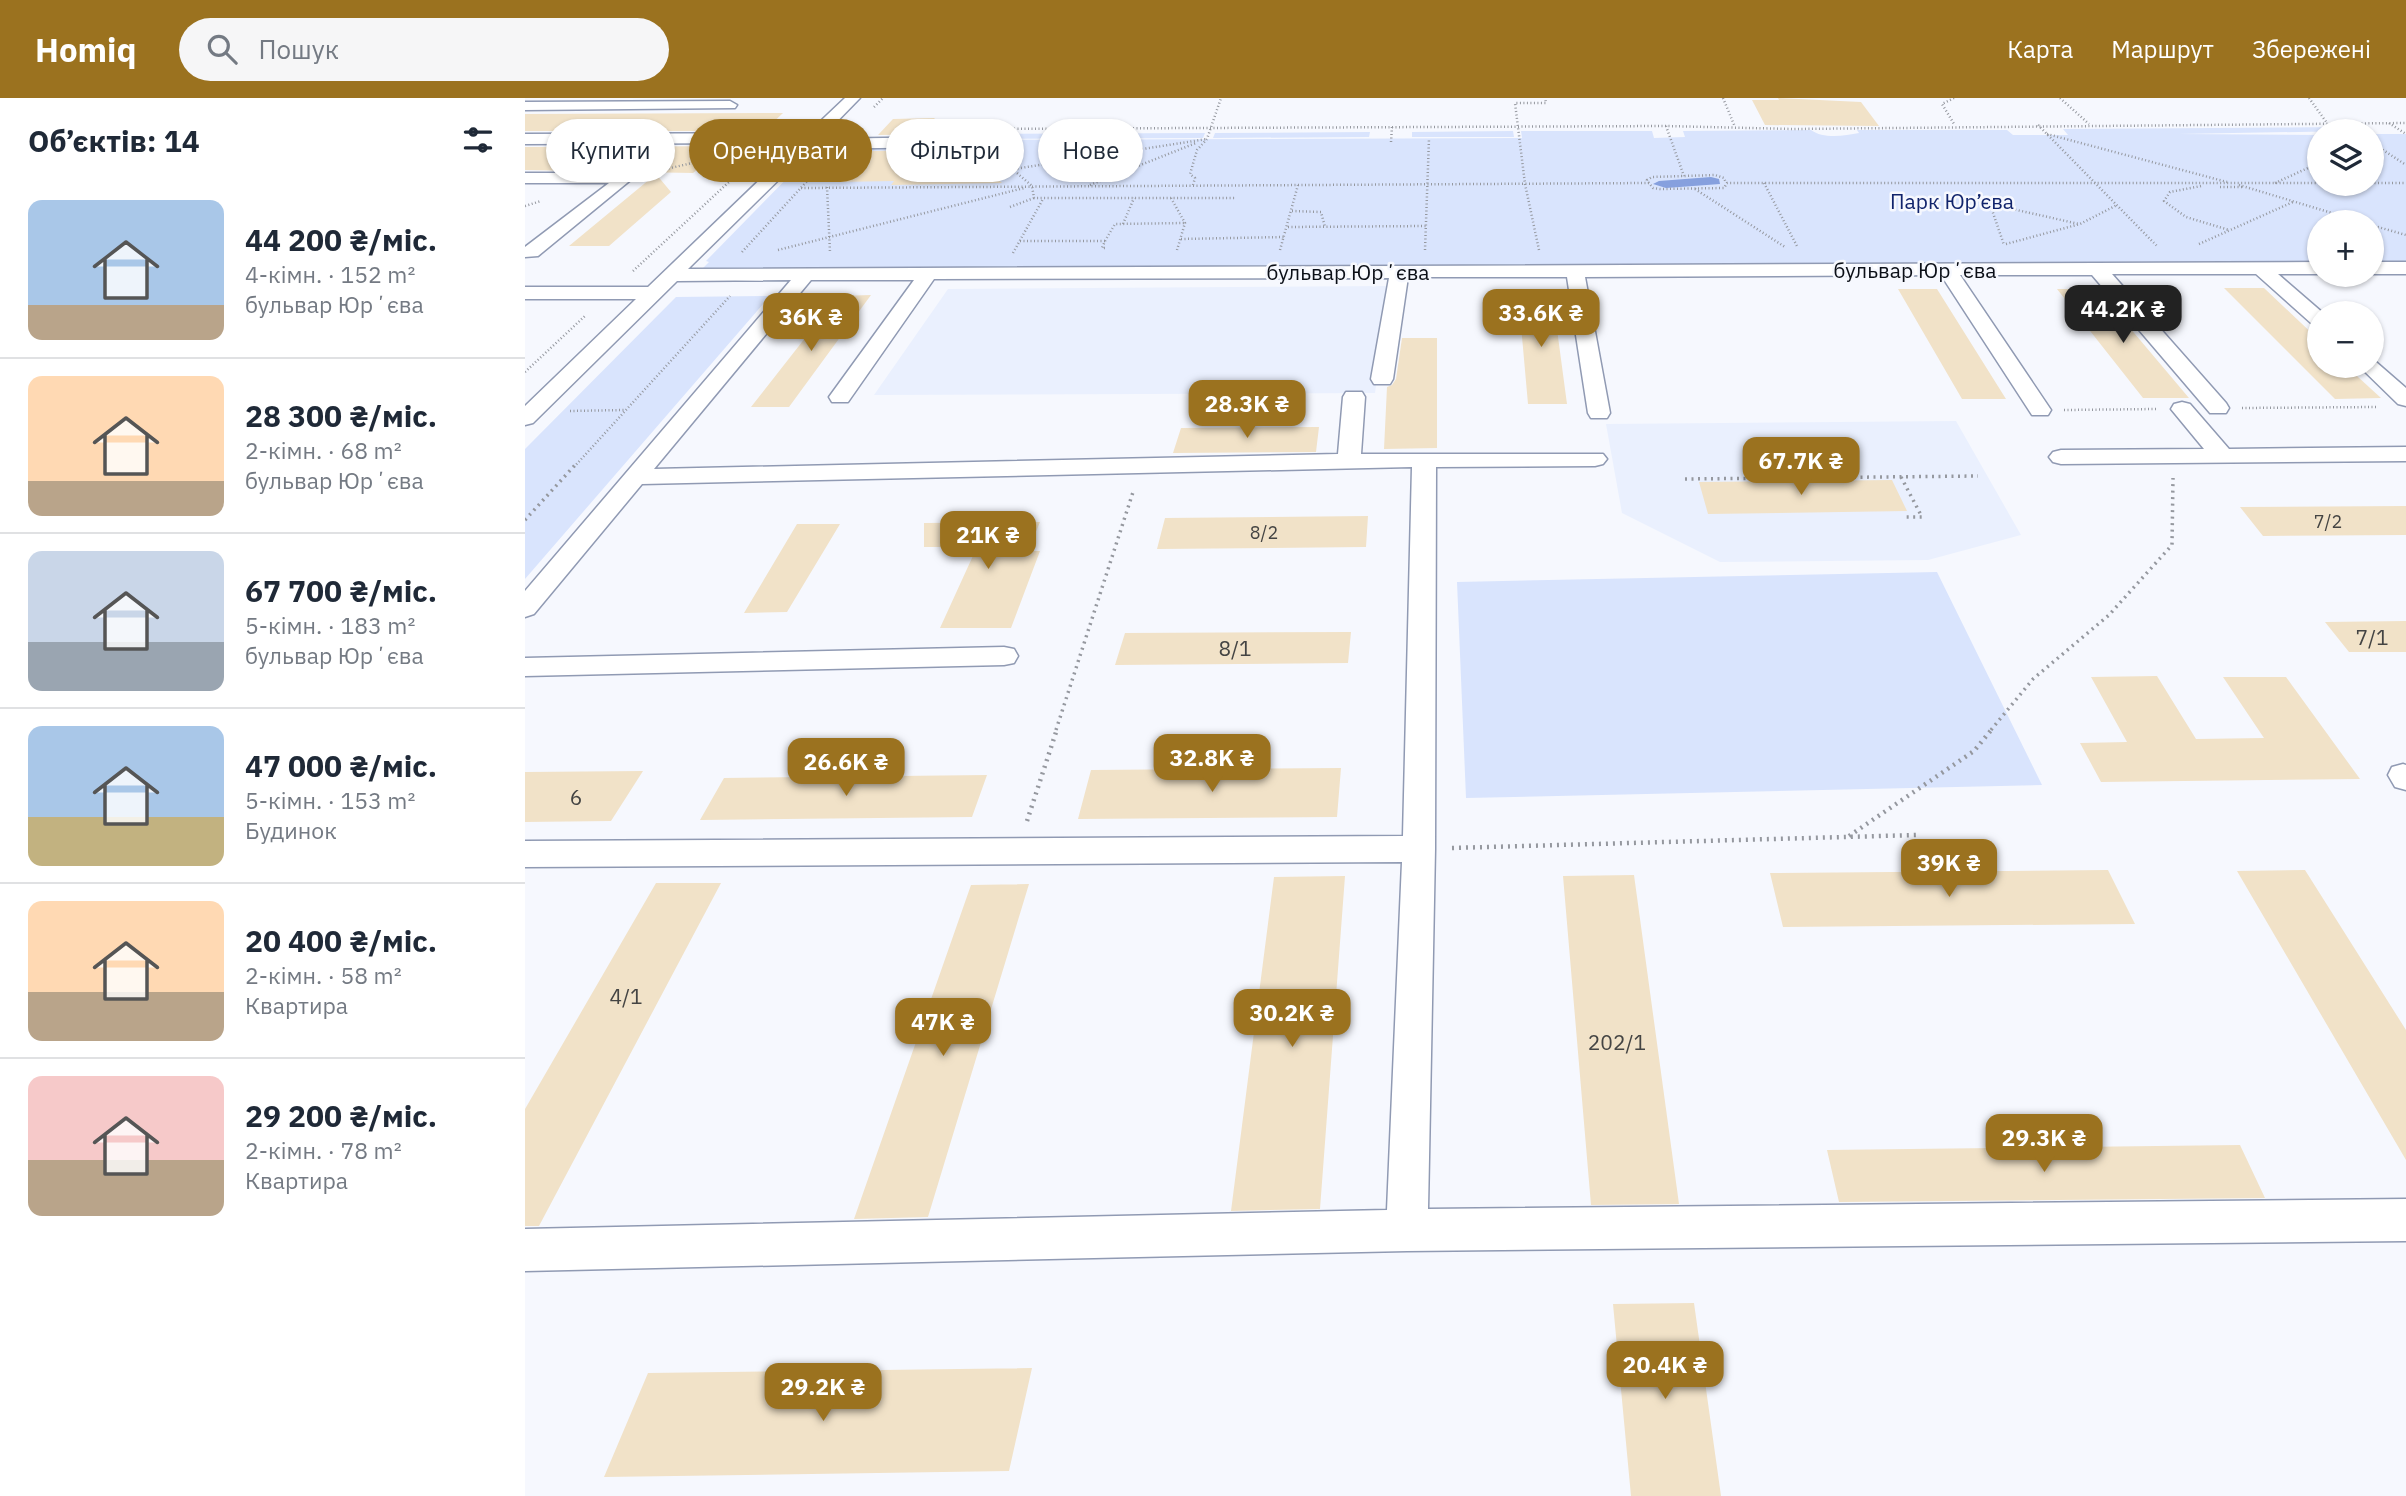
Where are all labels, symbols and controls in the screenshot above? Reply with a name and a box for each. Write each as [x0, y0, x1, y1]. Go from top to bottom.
search box [179, 18, 669, 81]
text: Homiq [35, 28, 137, 71]
icon: search [203, 30, 241, 68]
text: Пошук [259, 32, 339, 66]
text: Карта [2007, 33, 2073, 65]
text: Маршрут [2111, 33, 2214, 65]
text: Збережені [2252, 33, 2371, 65]
chip: Купити [546, 119, 675, 182]
chip: Орендувати [689, 119, 872, 182]
chip: Фільтри [886, 119, 1024, 182]
chip: Нове [1038, 119, 1143, 182]
map controls [2307, 119, 2384, 378]
button: layers [2307, 119, 2384, 196]
text: Об’єктів: 14 [28, 121, 200, 160]
icon: filters [459, 121, 497, 159]
park label: Парк Юр’єва [1890, 187, 2014, 215]
button: + [2307, 210, 2384, 287]
text: 44 200 ₴/міс. [245, 220, 437, 259]
icon: home [84, 228, 168, 312]
street label: бульвар Юрʼєва [1833, 256, 1997, 284]
street label: бульвар Юрʼєва [1266, 258, 1430, 286]
text: 4-кімн. · 152 m² [245, 259, 415, 289]
pin: 44.2K ₴ [2058, 286, 2188, 345]
text: бульвар Юрʼєва [245, 289, 424, 319]
pin: 33.6K ₴ [1476, 289, 1606, 349]
text: 44.2K ₴ [2081, 293, 2165, 323]
pin: 36K ₴ [762, 294, 860, 353]
text: 33.6K ₴ [1499, 297, 1583, 327]
text: 36K ₴ [779, 301, 843, 331]
button: − [2307, 301, 2384, 378]
pin: 28.3K ₴ [1182, 380, 1312, 440]
text: 28.3K ₴ [1205, 388, 1289, 418]
text: 28 300 ₴/міс. [245, 396, 437, 435]
icon: home [84, 404, 168, 488]
text: 2-кімн. · 68 m² [245, 435, 402, 465]
pin: 67.7K ₴ [1736, 438, 1866, 497]
text: 67.7K ₴ [1759, 445, 1843, 475]
text: бульвар Юрʼєва [245, 465, 424, 495]
house number: 7/2 [2314, 510, 2342, 533]
pin: 21K ₴ [939, 512, 1037, 571]
text: 21K ₴ [956, 519, 1020, 549]
house number: 8/2 [1250, 521, 1278, 544]
text: 67 700 ₴/міс. [245, 571, 437, 610]
icon: home [84, 579, 168, 663]
text: 5-кімн. · 183 m² [245, 610, 415, 640]
house number: 7/1 [2355, 623, 2389, 651]
house number: 8/1 [1218, 634, 1252, 662]
text: бульвар Юрʼєва [245, 640, 424, 670]
pin: 32.8K ₴ [1147, 734, 1277, 794]
pin: 26.6K ₴ [781, 738, 911, 798]
text: 32.8K ₴ [1170, 742, 1254, 772]
text: 47 000 ₴/міс. [245, 746, 437, 785]
text: 26.6K ₴ [804, 746, 888, 776]
icon: home [84, 754, 168, 838]
house number: 6 [570, 783, 582, 811]
text: 5-кімн. · 153 m² [245, 785, 415, 815]
text: Будинок [245, 815, 337, 845]
pin: 39K ₴ [1900, 840, 1998, 899]
text: 39K ₴ [1917, 847, 1981, 877]
text: 20 400 ₴/міс. [245, 921, 437, 960]
icon: home [84, 929, 168, 1013]
text: 2-кімн. · 58 m² [245, 960, 402, 990]
house number: 4/1 [609, 982, 643, 1010]
text: Квартира [245, 990, 348, 1020]
pin: 30.2K ₴ [1227, 990, 1357, 1049]
text: 30.2K ₴ [1250, 997, 1334, 1027]
pin: 47K ₴ [894, 998, 992, 1058]
text: 47K ₴ [911, 1006, 975, 1036]
house number: 202/1 [1588, 1028, 1646, 1056]
text: 29 200 ₴/міс. [245, 1096, 437, 1135]
icon: home [84, 1104, 168, 1188]
pin: 29.3K ₴ [1979, 1114, 2109, 1174]
text: 29.3K ₴ [2002, 1122, 2086, 1152]
text: 2-кімн. · 78 m² [245, 1135, 402, 1165]
text: Квартира [245, 1165, 348, 1195]
pin: 20.4K ₴ [1600, 1342, 1730, 1401]
text: 20.4K ₴ [1623, 1349, 1707, 1379]
pin: 29.2K ₴ [758, 1364, 888, 1423]
text: 29.2K ₴ [781, 1371, 865, 1401]

